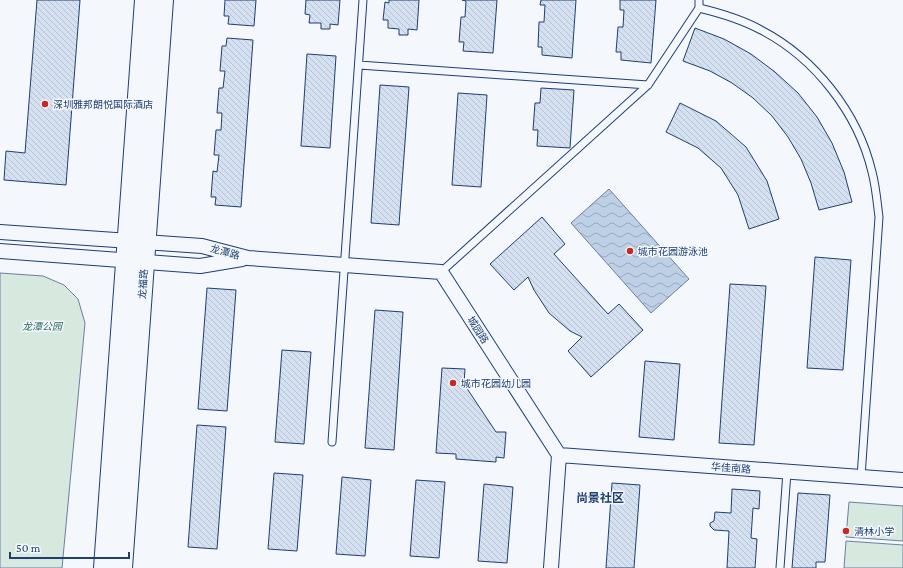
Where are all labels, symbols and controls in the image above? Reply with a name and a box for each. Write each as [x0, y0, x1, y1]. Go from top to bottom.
marker: 深圳雅邦朗悦国际酒店 [40, 99, 50, 109]
place label: 深圳雅邦朗悦国际酒店 [53, 99, 153, 110]
street label: 龙潭路 [209, 243, 241, 261]
marker: 城市花园游泳池 [625, 246, 635, 256]
place label: 城市花园游泳池 [638, 246, 708, 257]
street label: 龙福路 [136, 269, 150, 299]
street label: 城园路 [465, 314, 491, 346]
park label: 龙潭公园 [22, 321, 64, 332]
marker: 城市花园幼儿园 [448, 378, 458, 388]
place label: 城市花园幼儿园 [461, 378, 531, 389]
street label: 华佳南路 [711, 461, 751, 475]
district label: 尚景社区 [576, 491, 624, 505]
marker: 清林小学 [841, 526, 851, 536]
place label: 清林小学 [854, 526, 894, 537]
scale bar [10, 534, 129, 560]
text: 50 m [16, 541, 41, 555]

